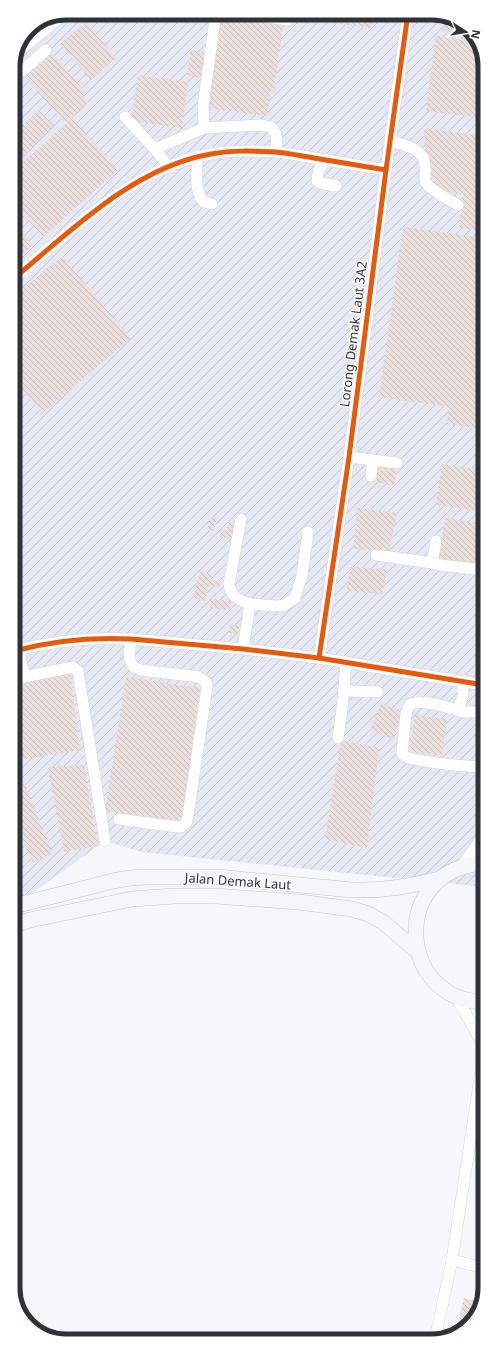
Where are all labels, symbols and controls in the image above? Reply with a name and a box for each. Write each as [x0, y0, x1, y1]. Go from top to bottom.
north arrow [446, 12, 486, 52]
text: N [468, 28, 485, 40]
street label: Lorong Demak Laut 3A2 [335, 260, 371, 408]
street label: Jalan Demak Laut [182, 868, 292, 894]

